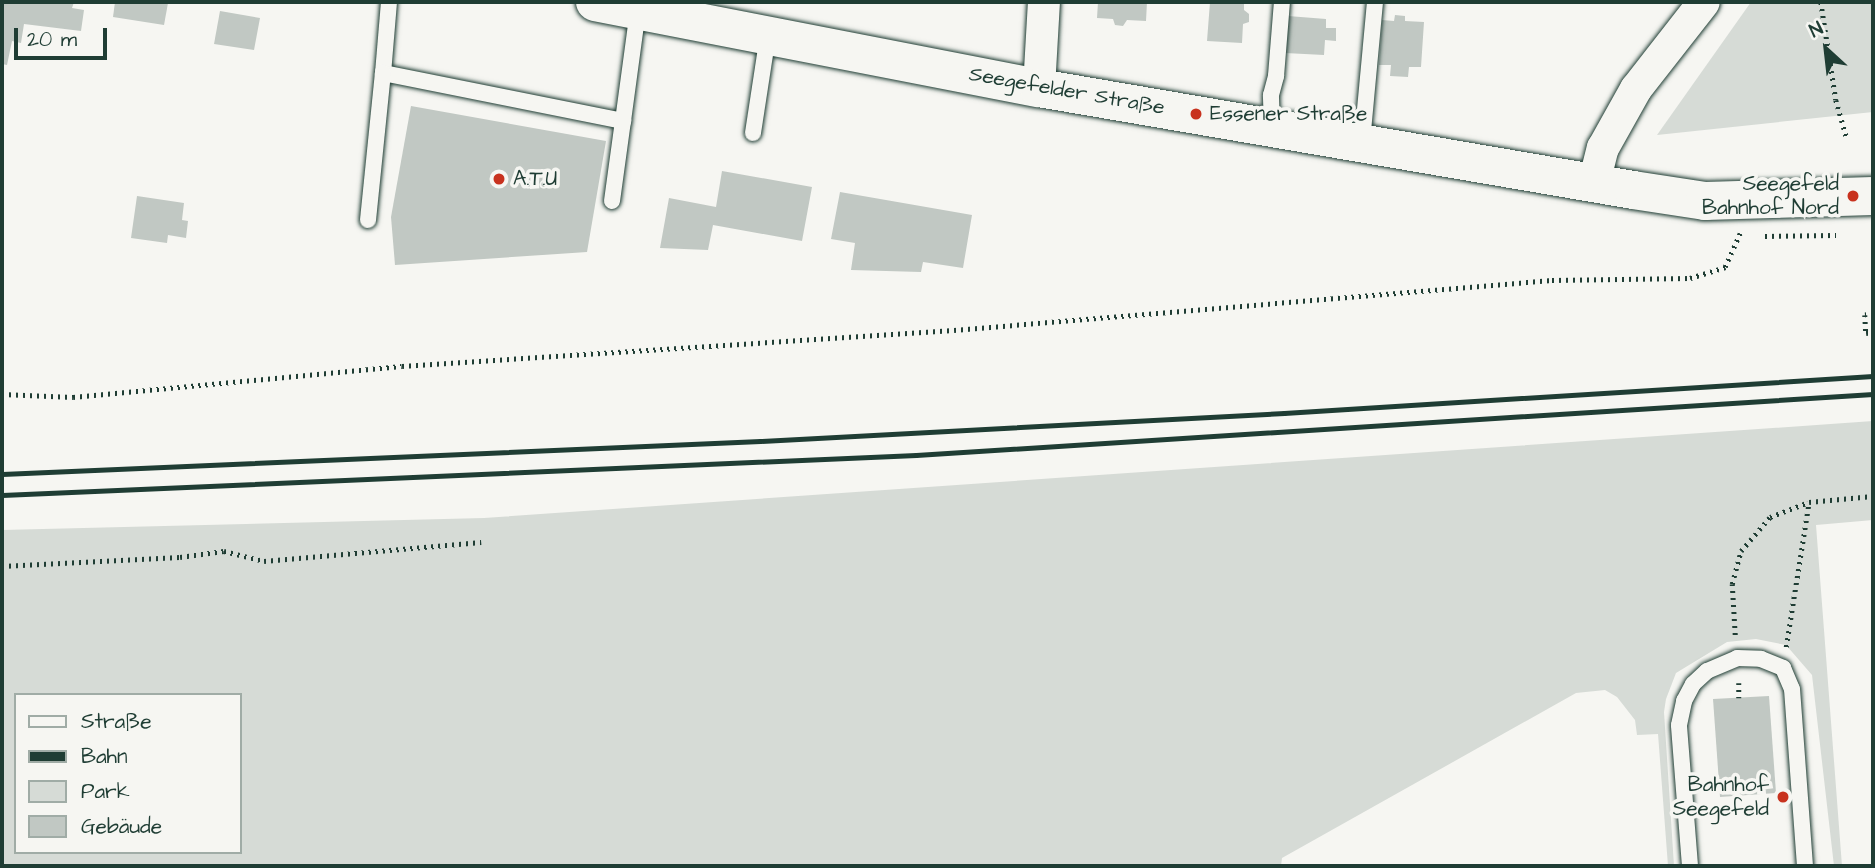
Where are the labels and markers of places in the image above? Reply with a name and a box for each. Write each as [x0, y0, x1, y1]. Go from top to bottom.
place label: Essener Straße [1210, 101, 1367, 127]
marker: Essener Straße [1188, 106, 1204, 122]
place label: A.T.U [513, 166, 557, 192]
marker: A.T.U [491, 171, 507, 187]
place label: Seegefeld Bahnhof Nord [1702, 171, 1839, 221]
marker: Seegefeld Bahnhof Nord [1845, 188, 1861, 204]
place label: Bahnhof Seegefeld [1673, 772, 1769, 822]
marker: Bahnhof Seegefeld [1775, 789, 1791, 805]

